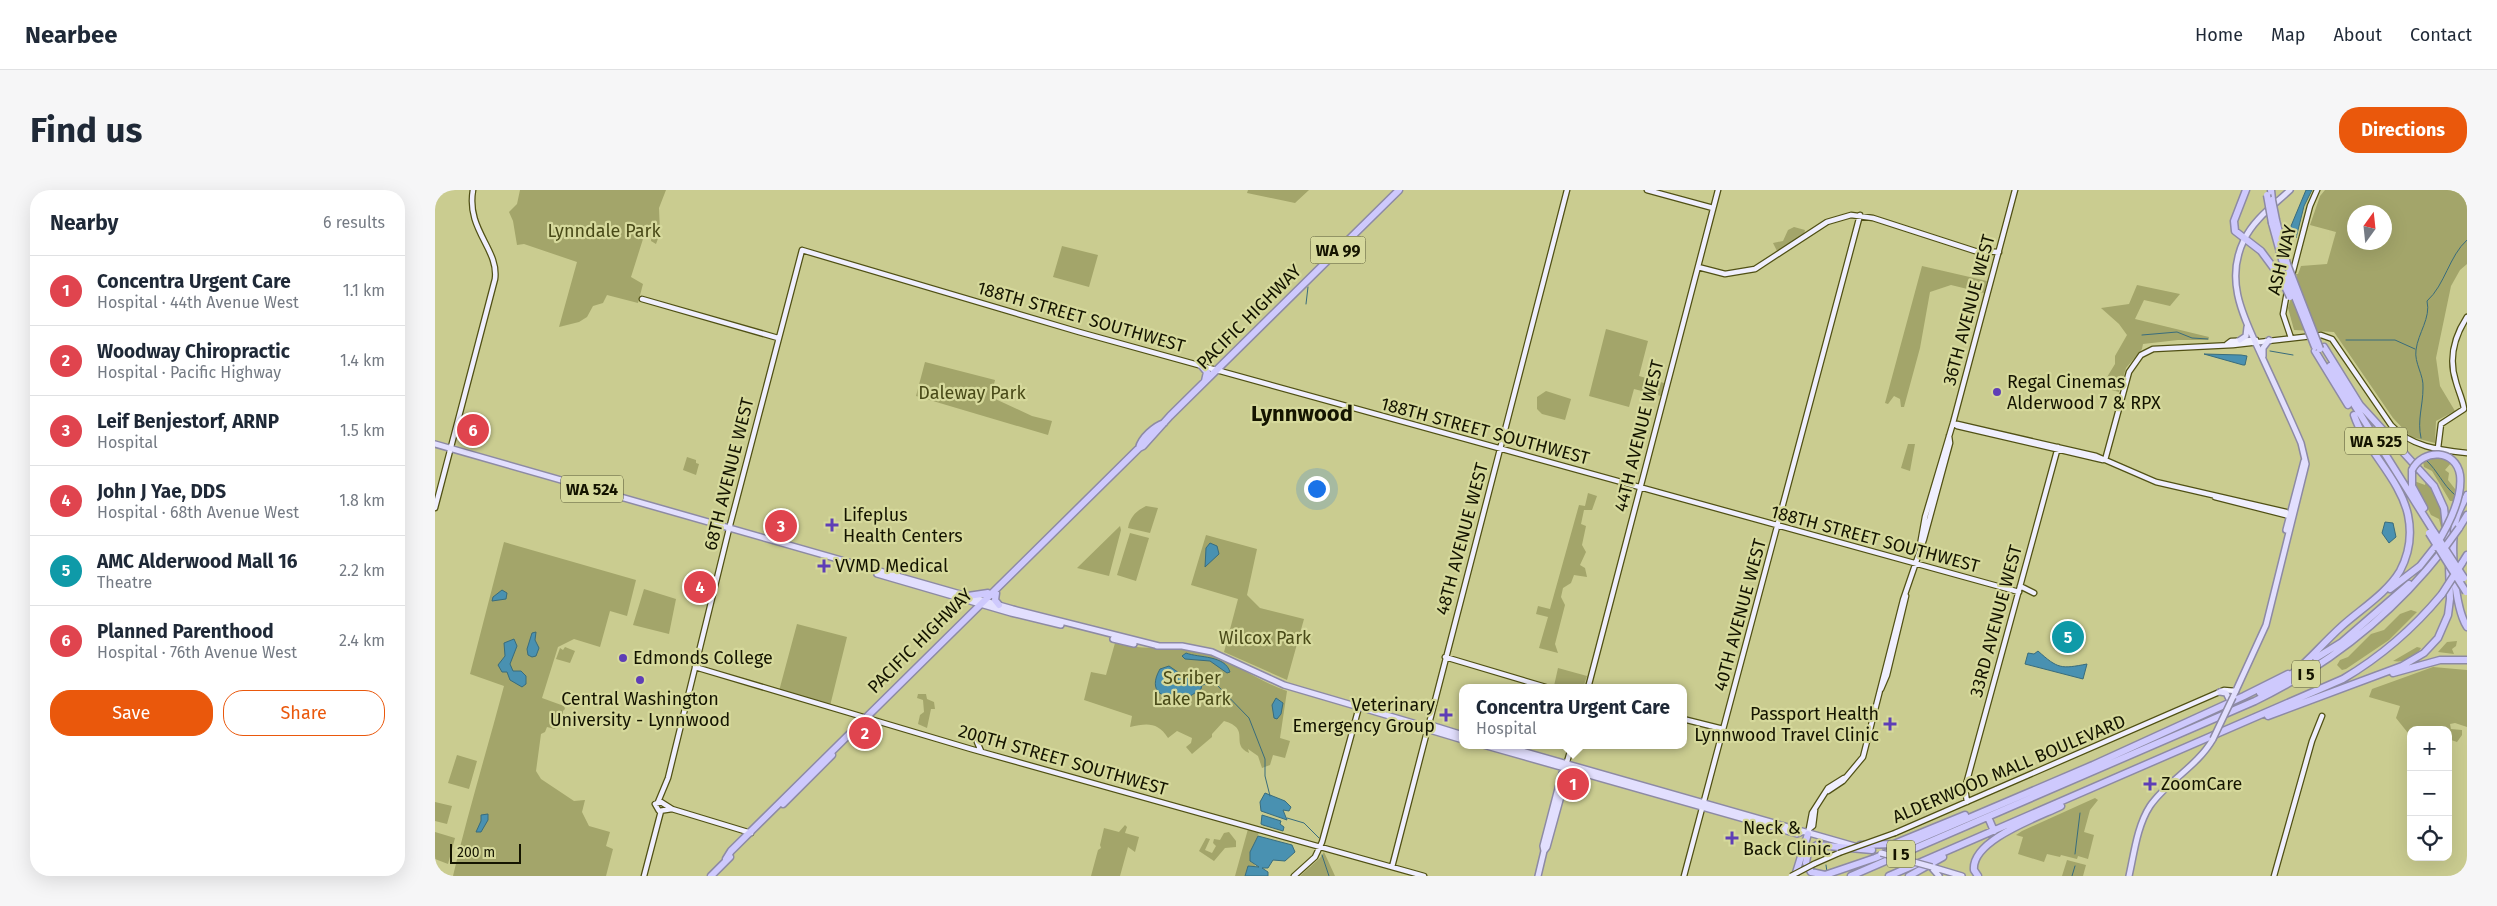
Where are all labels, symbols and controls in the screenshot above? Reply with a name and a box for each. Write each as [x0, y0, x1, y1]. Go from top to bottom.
text: Nearbee [25, 21, 118, 49]
text: Home [2195, 24, 2243, 46]
text: Map [2271, 24, 2305, 46]
text: About [2333, 24, 2382, 46]
text: Contact [2410, 24, 2472, 46]
button: Directions [2339, 107, 2467, 153]
text: Find us [30, 109, 142, 151]
north arrow [2347, 205, 2392, 250]
text: Nearby [50, 210, 118, 236]
text: 6 results [323, 213, 385, 232]
park label: Lynndale Park [547, 220, 661, 242]
street label: ASH WAY [2263, 223, 2301, 297]
street label: 36TH AVENUE WEST [1938, 231, 2000, 388]
road number: WA 99 [1311, 236, 1365, 264]
street label: PACIFIC HIGHWAY [1192, 260, 1306, 374]
text: Concentra Urgent Care [97, 270, 291, 293]
street label: 188TH STREET SOUTHWEST [974, 277, 1188, 357]
text: 1 [62, 281, 70, 300]
text: 1.1 km [343, 281, 385, 300]
text: Hospital · 44th Avenue West [97, 293, 299, 312]
text: Woodway Chiropractic [97, 340, 290, 363]
text: 2 [62, 351, 70, 370]
text: 1.4 km [340, 351, 385, 370]
street label: 44TH AVENUE WEST [1609, 357, 1669, 514]
text: Hospital · Pacific Highway [97, 363, 281, 382]
place label: Regal Cinemas Alderwood 7 & RPX [2007, 371, 2161, 414]
park label: Daleway Park [918, 382, 1026, 404]
marker: Regal Cinemas Alderwood 7 & RPX [1991, 386, 2003, 398]
street label: 188TH STREET SOUTHWEST [1378, 393, 1592, 470]
street label: 68TH AVENUE WEST [699, 395, 759, 553]
district label: Lynnwood [1251, 400, 1353, 427]
text: Leif Benjestorf, ARNP [97, 410, 279, 433]
pin: 6 [457, 411, 489, 449]
text: 3 [62, 421, 70, 440]
text: 1.5 km [340, 421, 385, 440]
road number: WA 525 [2345, 428, 2407, 454]
text: Hospital [97, 433, 158, 452]
street label: 48TH AVENUE WEST [1431, 460, 1493, 618]
road number: WA 524 [561, 476, 623, 502]
your location [1304, 476, 1330, 502]
text: John J Yae, DDS [97, 480, 226, 503]
text: 4 [61, 491, 71, 510]
text: 1.8 km [339, 491, 385, 510]
street label: 188TH STREET SOUTHWEST [1768, 501, 1982, 578]
text: Hospital · 68th Avenue West [97, 503, 299, 522]
place label: Lifeplus Health Centers [843, 504, 963, 547]
pin: 3 [765, 507, 797, 545]
marker: Lifeplus Health Centers [825, 518, 839, 532]
street label: 40TH AVENUE WEST [1709, 536, 1771, 694]
street label: 33RD AVENUE WEST [1965, 542, 2027, 699]
text: AMC Alderwood Mall 16 [97, 550, 297, 573]
place label: VVMD Medical [835, 555, 948, 577]
marker: VVMD Medical [817, 559, 831, 573]
text: 5 [62, 561, 70, 580]
text: 2.2 km [339, 561, 385, 580]
pin: 4 [684, 568, 716, 606]
text: Theatre [97, 573, 152, 592]
street label: PACIFIC HIGHWAY [863, 584, 977, 698]
pin: 5 [2052, 618, 2084, 656]
text: Planned Parenthood [97, 620, 274, 643]
park label: Wilcox Park [1219, 627, 1312, 649]
text: 6 [61, 631, 71, 650]
text: 2.4 km [339, 631, 385, 650]
text: Hospital · 76th Avenue West [97, 643, 297, 662]
place label: Edmonds College [633, 647, 773, 669]
marker: Edmonds College [617, 652, 629, 664]
road number: I 5 [2292, 660, 2320, 688]
park label: Scriber Lake Park [1153, 667, 1232, 710]
marker: Central Washington University - Lynnwood [634, 674, 646, 686]
popup [1459, 684, 1687, 749]
place label: Central Washington University - Lynnwood [550, 688, 730, 731]
button: Save [50, 690, 213, 736]
button: Share [223, 690, 385, 736]
place label: Veterinary Emergency Group [1293, 694, 1435, 737]
text: Concentra Urgent Care [1476, 696, 1670, 719]
place label: Passport Health Lynnwood Travel Clinic [1694, 703, 1879, 746]
marker: Veterinary Emergency Group [1439, 708, 1453, 722]
street label: ALDERWOOD MALL BOULEVARD [1889, 710, 2129, 828]
pin: 2 [849, 714, 881, 752]
marker: Passport Health Lynnwood Travel Clinic [1883, 717, 1897, 731]
text: Hospital [1476, 719, 1537, 738]
street label: 200TH STREET SOUTHWEST [956, 720, 1171, 801]
map controls [2407, 726, 2452, 861]
button: + [2407, 726, 2452, 771]
pin: 1 [1557, 765, 1589, 803]
button: − [2407, 771, 2452, 816]
place label: ZoomCare [2161, 773, 2242, 795]
marker: ZoomCare [2143, 777, 2157, 791]
button: locate [2407, 816, 2452, 861]
place label: Neck & Back Clinic [1743, 817, 1831, 860]
marker: Neck & Back Clinic [1725, 831, 1739, 845]
scale bar [450, 841, 521, 864]
road number: I 5 [1887, 841, 1915, 868]
text: 200 m [457, 844, 495, 861]

